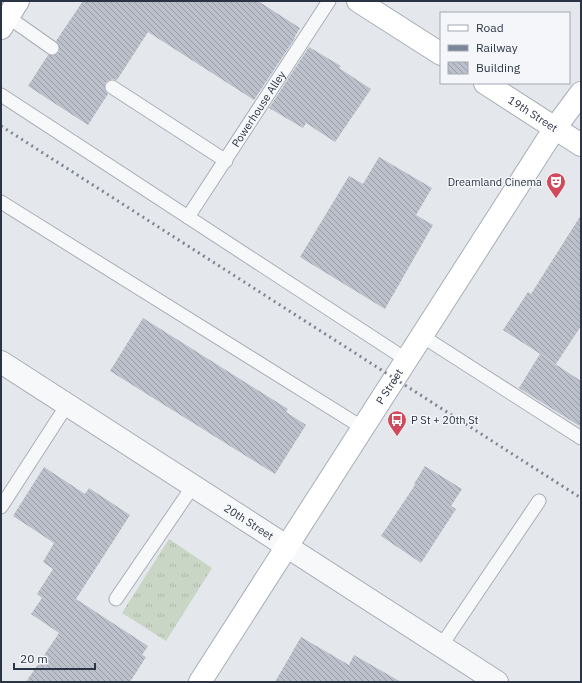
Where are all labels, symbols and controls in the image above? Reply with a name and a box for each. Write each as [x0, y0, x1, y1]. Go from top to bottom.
legend [440, 12, 570, 84]
text: Road [476, 20, 504, 35]
text: Railway [476, 40, 518, 55]
text: Building [476, 60, 521, 75]
street label: Powerhouse Alley [229, 68, 289, 150]
street label: 19th Street [505, 93, 560, 135]
theatre icon: Dreamland Cinema [545, 171, 567, 199]
place label: Dreamland Cinema [448, 175, 542, 189]
street label: P Street [373, 366, 406, 407]
bus stop icon: P St + 20th St [386, 409, 408, 437]
place label: P St + 20th St [411, 413, 479, 427]
street label: 20th Street [221, 501, 276, 543]
scale bar [14, 645, 95, 671]
text: 20 m [20, 651, 48, 666]

